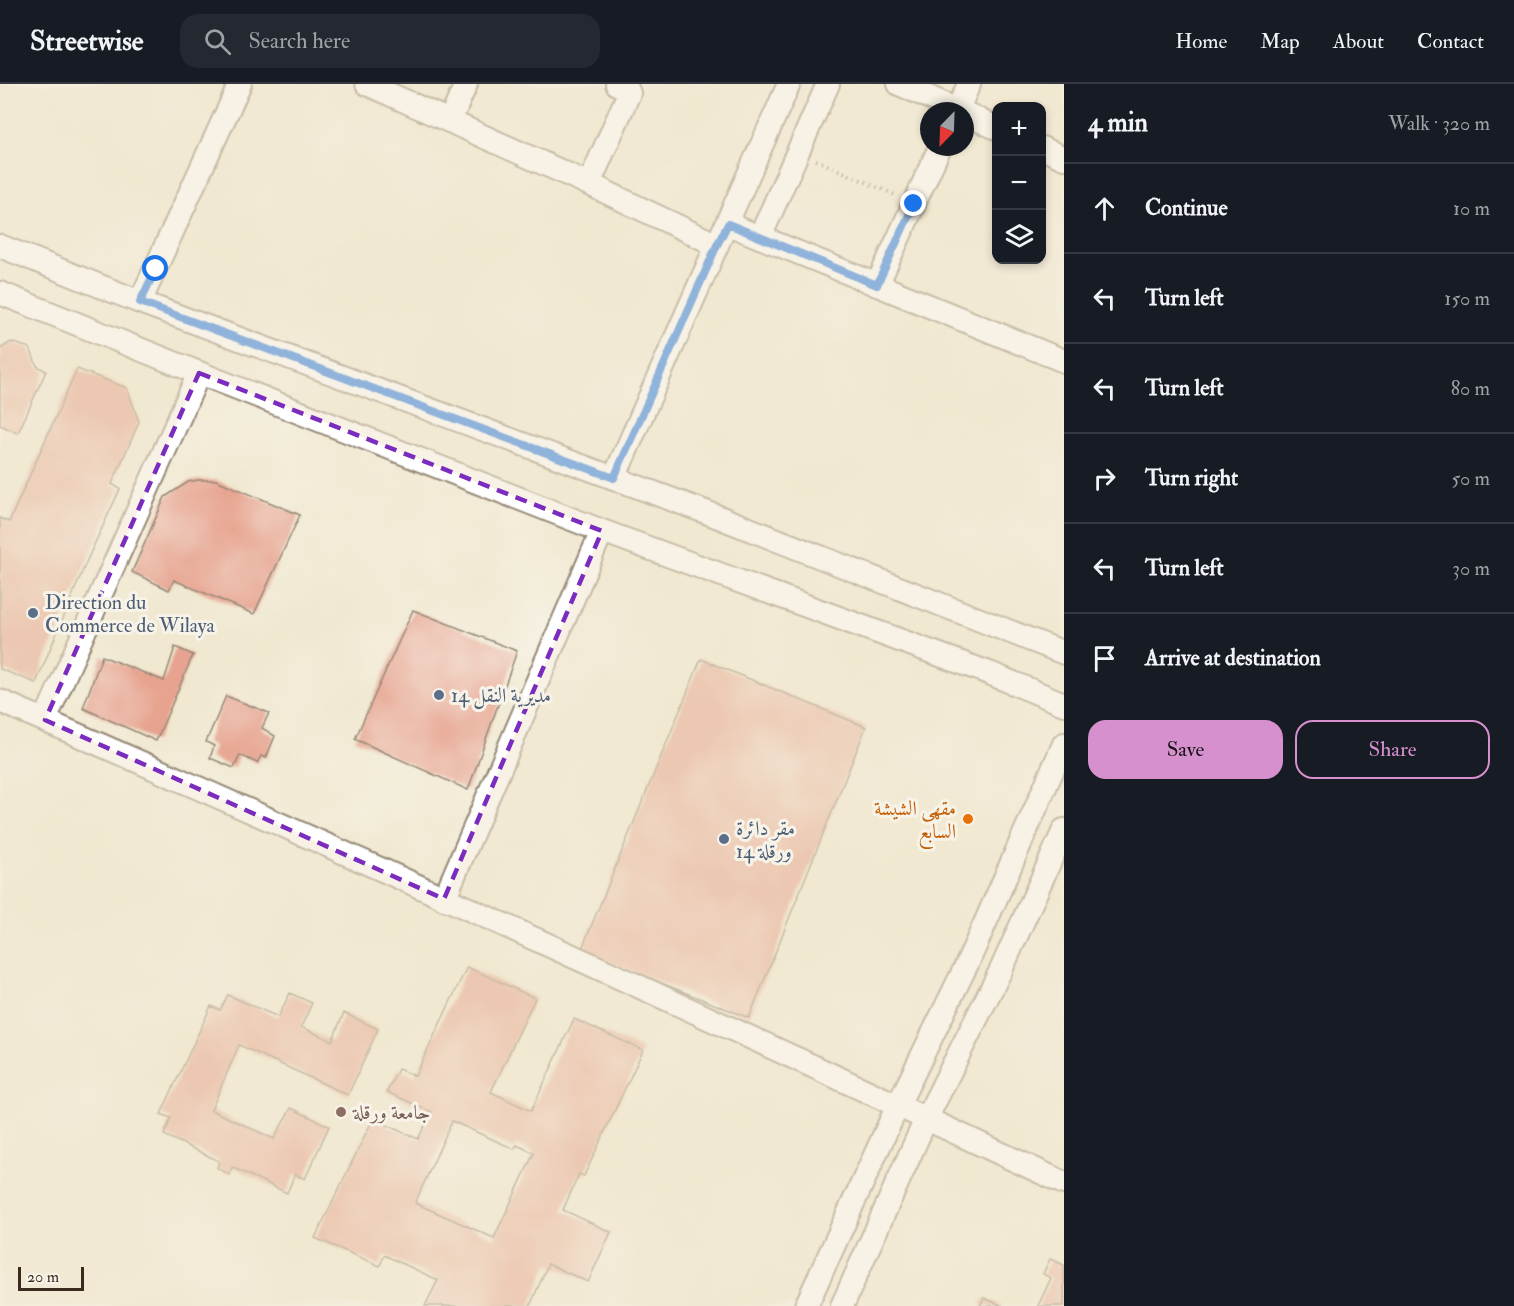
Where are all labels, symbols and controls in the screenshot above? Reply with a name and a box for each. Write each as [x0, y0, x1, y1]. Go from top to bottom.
search box [180, 14, 600, 68]
text: Streetwise [30, 24, 144, 59]
icon: search [201, 25, 234, 58]
text: Search here [249, 27, 350, 55]
text: Home [1175, 28, 1227, 55]
text: Map [1260, 28, 1300, 55]
text: About [1333, 28, 1384, 55]
text: Contact [1417, 28, 1484, 55]
north arrow [920, 102, 974, 156]
map controls [992, 102, 1046, 264]
button: + [992, 102, 1046, 156]
text: 4 min [1088, 107, 1148, 139]
text: Walk · 320 m [1388, 111, 1490, 136]
button: − [992, 156, 1046, 210]
route end [900, 190, 926, 216]
icon: ahead [1088, 192, 1121, 225]
text: Continue [1145, 194, 1228, 222]
text: 10 m [1453, 196, 1490, 221]
button: layers [992, 210, 1046, 264]
route start [142, 255, 168, 281]
icon: left [1088, 282, 1121, 315]
text: Turn left [1145, 284, 1224, 312]
text: 150 m [1444, 286, 1490, 311]
icon: left [1088, 372, 1121, 405]
text: Turn left [1145, 374, 1224, 402]
text: 80 m [1451, 376, 1490, 401]
icon: right [1088, 462, 1121, 495]
text: Turn right [1145, 464, 1238, 492]
text: 50 m [1451, 466, 1490, 491]
icon: left [1088, 552, 1121, 585]
text: Turn left [1145, 554, 1224, 582]
text: 30 m [1452, 556, 1490, 581]
place label: Direction du Commerce de Wilaya [45, 590, 216, 638]
marker: Direction du Commerce de Wilaya [26, 606, 40, 620]
icon: arrive [1088, 642, 1121, 675]
text: Arrive at destination [1145, 644, 1321, 672]
place label: مديرية النقل 14 [451, 683, 551, 710]
marker: مديرية النقل 14 [432, 688, 446, 702]
button: Save [1088, 720, 1283, 779]
button: Share [1295, 720, 1490, 779]
place label: مقهى الشيشة السابع [874, 796, 956, 849]
marker: مقهى الشيشة السابع [961, 812, 975, 826]
place label: مقر دائرة ورقلة 14 [736, 816, 795, 864]
marker: مقر دائرة ورقلة 14 [717, 832, 731, 846]
place label: جامعة ورقلة [352, 1100, 430, 1125]
marker: جامعة ورقلة [334, 1105, 348, 1119]
scale bar [18, 1264, 84, 1292]
text: 20 m [27, 1267, 59, 1287]

